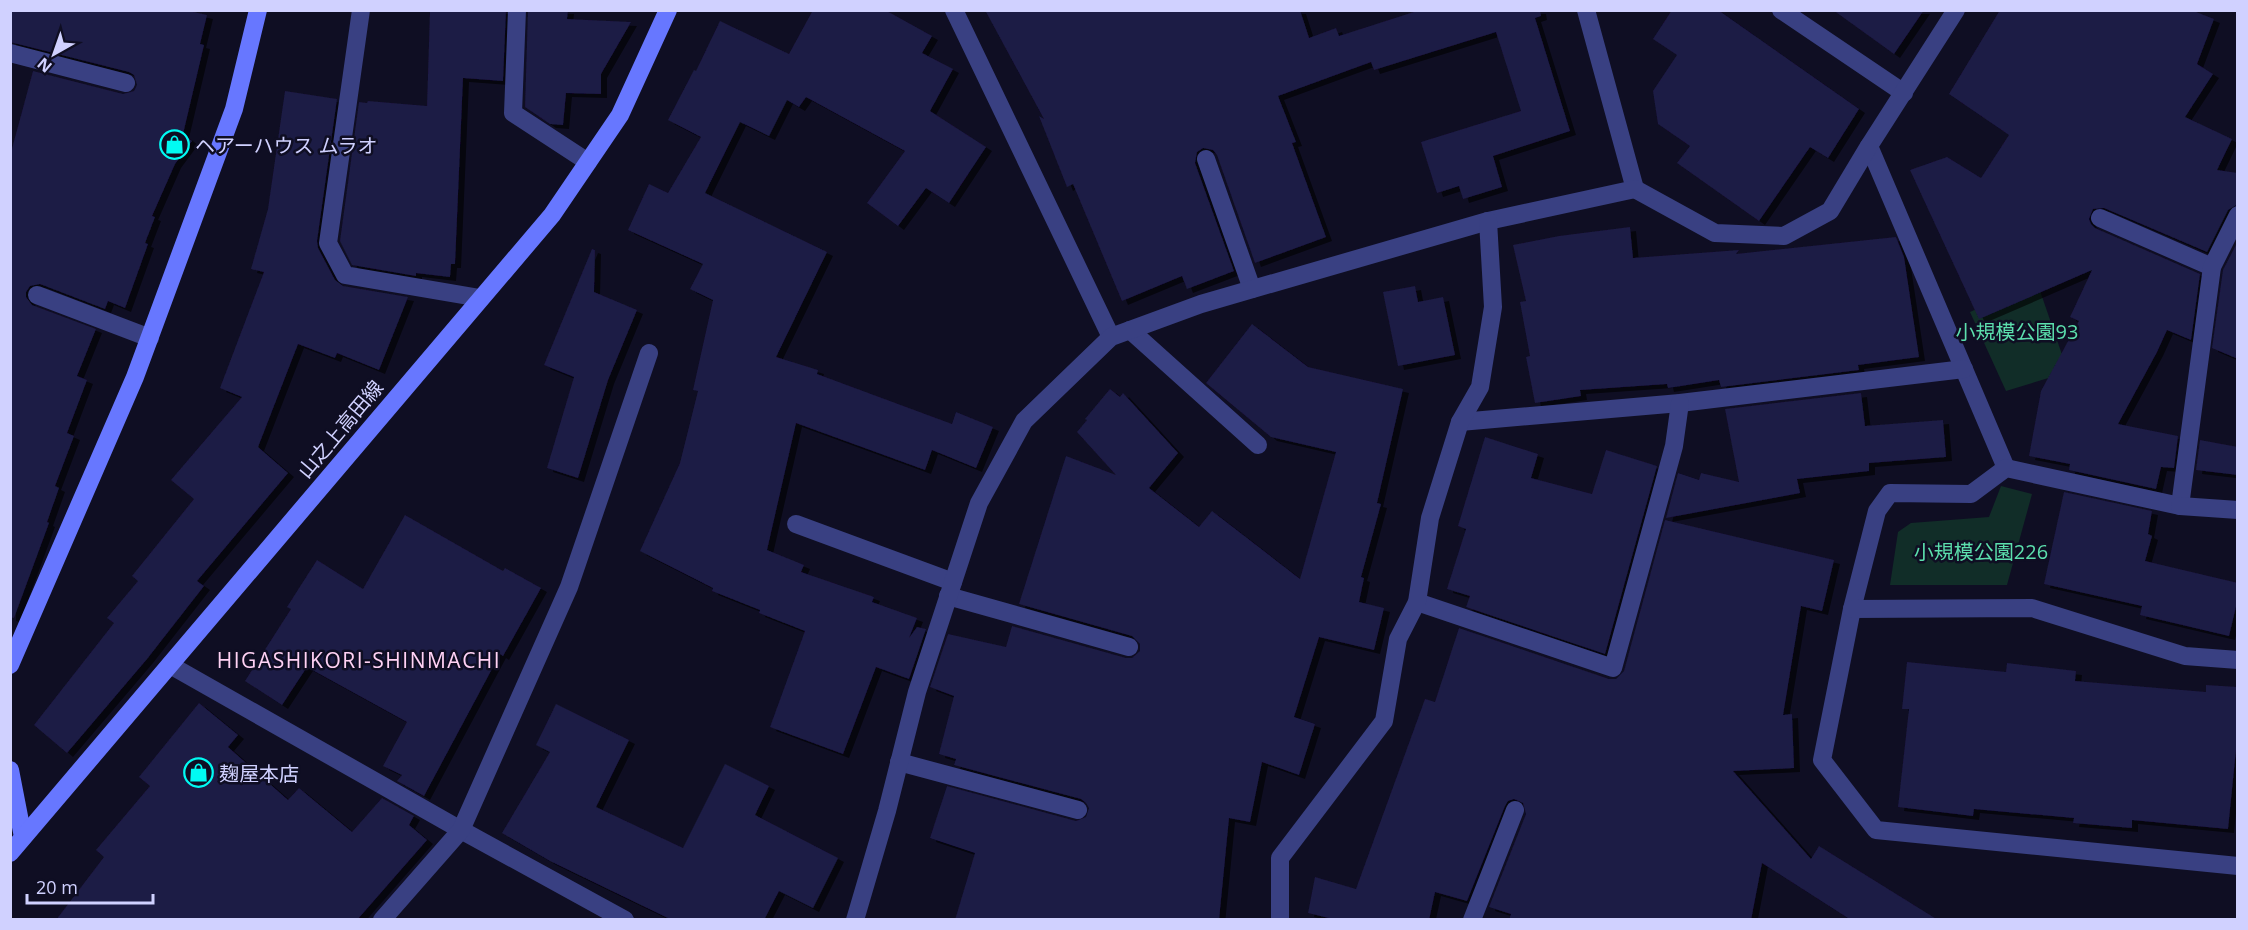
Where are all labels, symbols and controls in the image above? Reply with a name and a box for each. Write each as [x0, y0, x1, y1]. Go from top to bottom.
north arrow [24, 24, 84, 84]
text: N [32, 53, 56, 78]
shop icon: ヘアーハウス ムラオ [158, 129, 190, 161]
place label: ヘアーハウス ムラオ [195, 132, 378, 159]
park label: 小規模公園93 [1956, 318, 2078, 345]
street label: 山之上高田線 [291, 374, 389, 484]
park label: 小規模公園226 [1914, 538, 2048, 565]
district label: HIGASHIKORI-SHINMACHI [217, 646, 501, 674]
shop icon: 麹屋本店 [182, 757, 214, 789]
place label: 麹屋本店 [219, 760, 299, 787]
scale bar [27, 867, 153, 905]
text: 20 m [36, 875, 78, 899]

